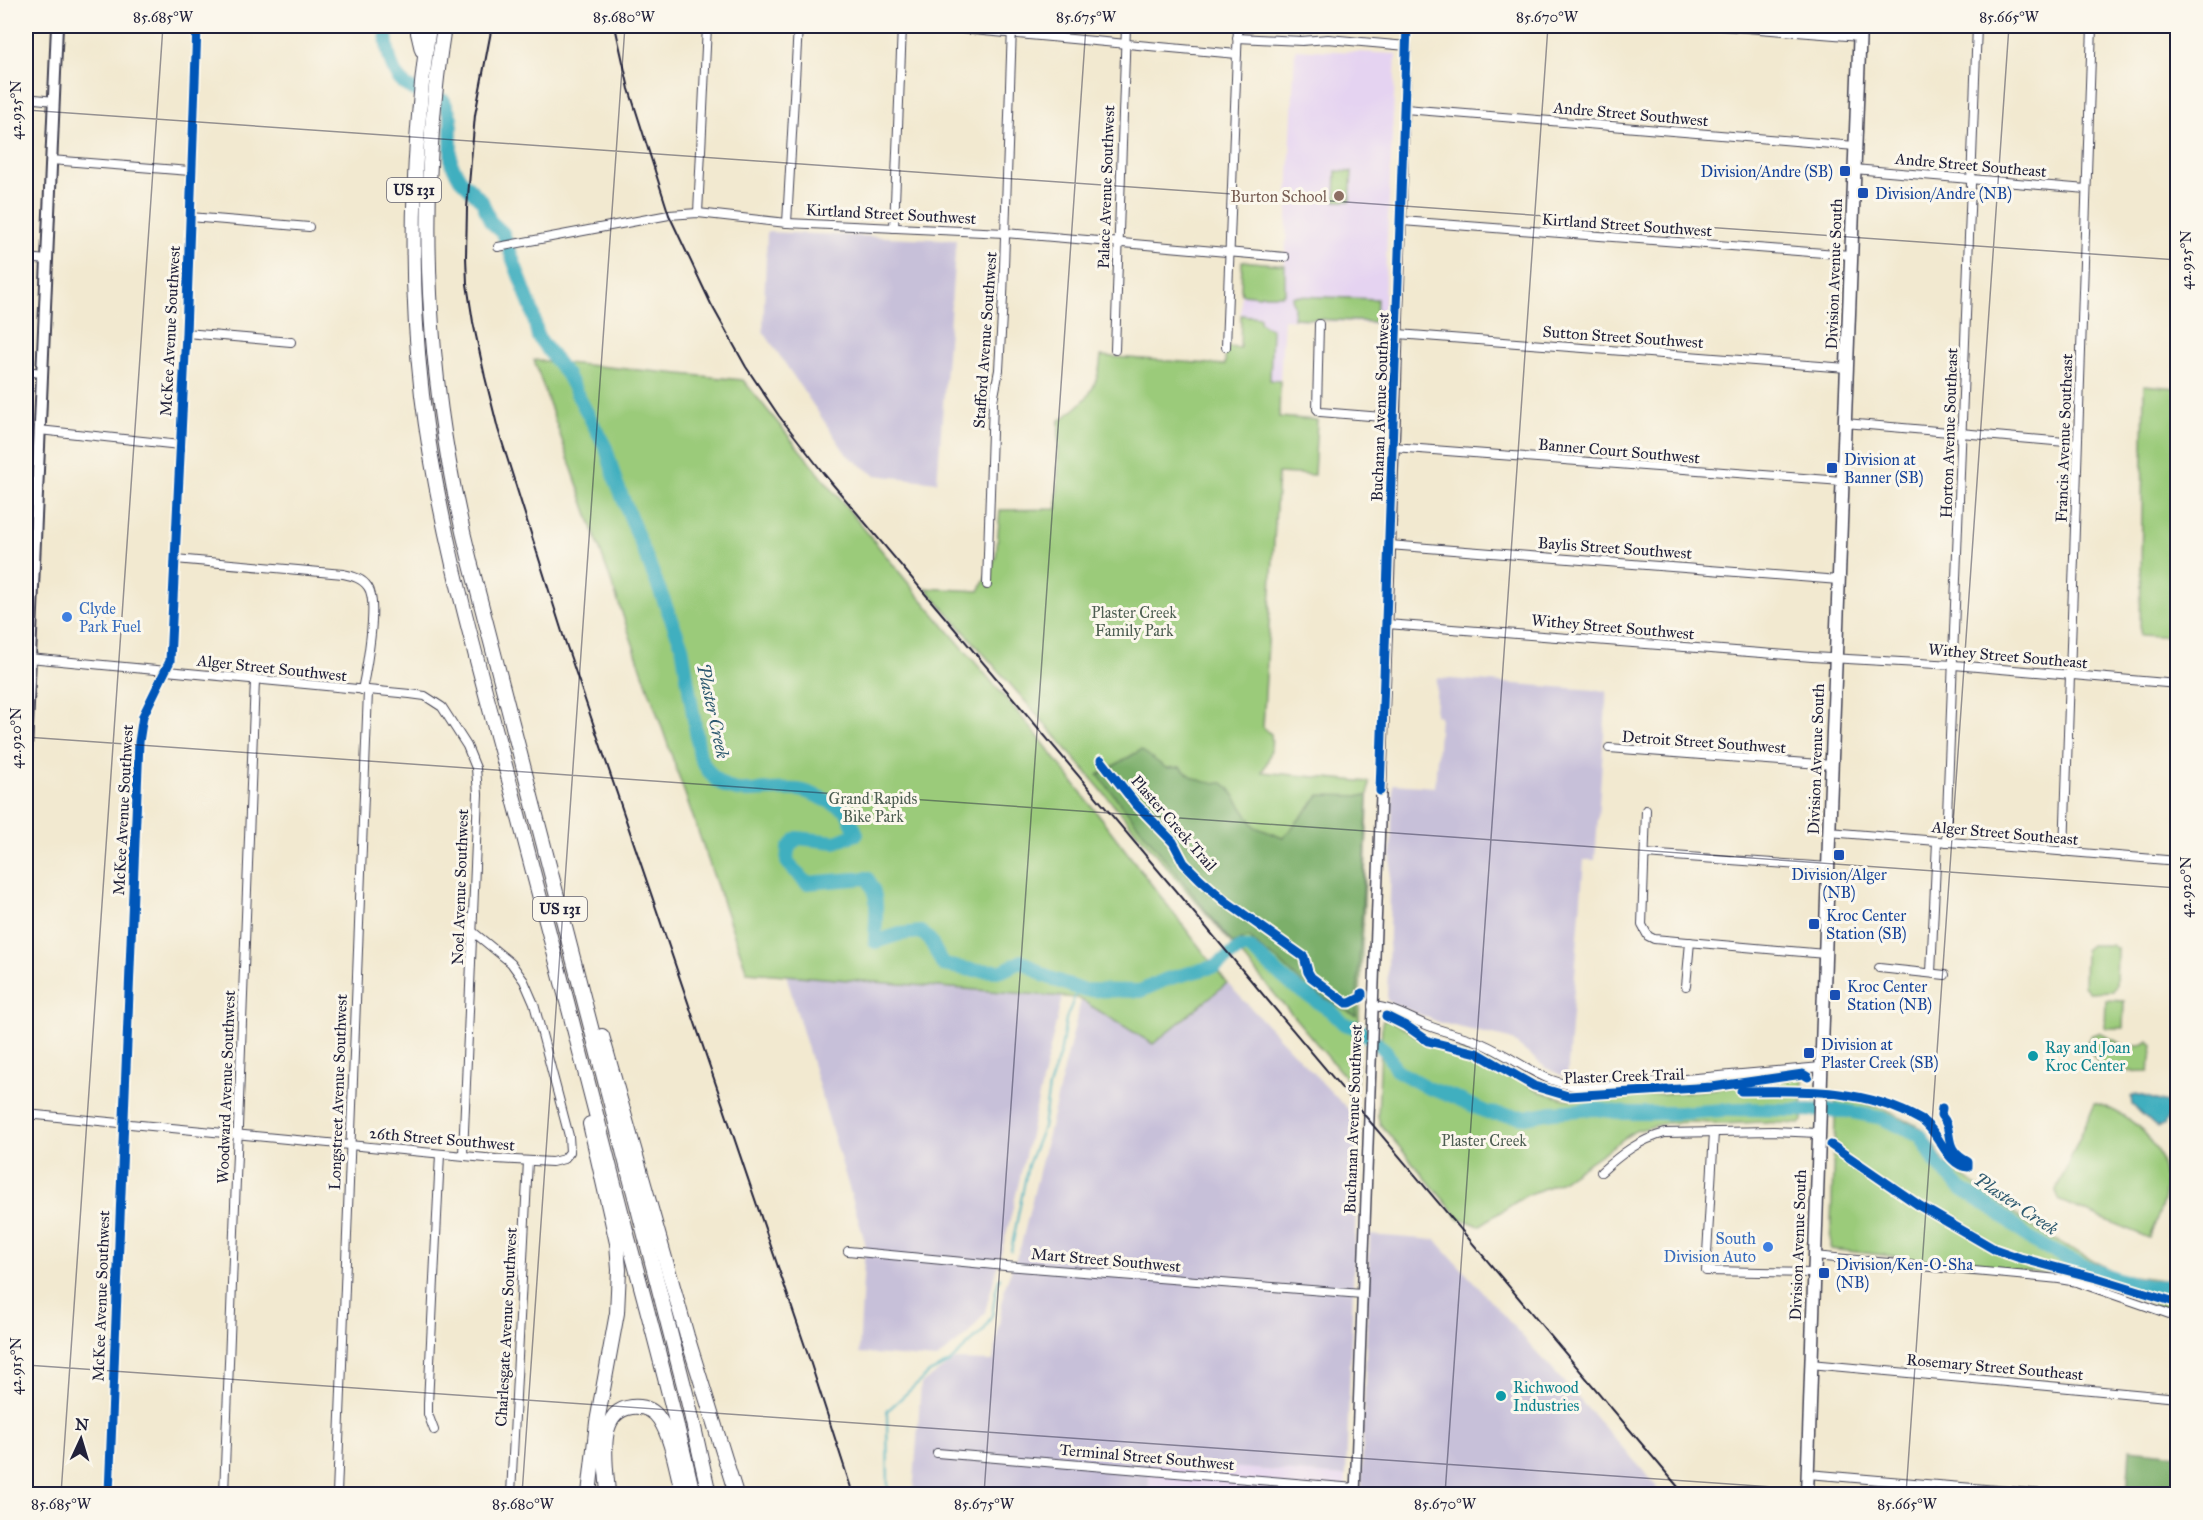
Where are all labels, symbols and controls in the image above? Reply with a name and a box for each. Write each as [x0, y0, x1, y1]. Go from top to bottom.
text: 85.685°W [133, 8, 194, 26]
text: 85.680°W [593, 8, 656, 26]
text: 85.675°W [1056, 8, 1117, 26]
text: 85.670°W [1516, 8, 1579, 26]
text: 85.665°W [1979, 8, 2040, 26]
text: 42.925°N [7, 80, 25, 140]
street label: Andre Street Southwest [1552, 98, 1710, 130]
street label: Palace Avenue Southwest [1094, 104, 1118, 269]
street label: Andre Street Southeast [1893, 149, 2048, 181]
place label: Division/Andre (SB) [1701, 162, 1833, 182]
marker: Division/Andre (SB) [1838, 164, 1852, 178]
road number: US 131 [387, 178, 441, 202]
place label: Division/Andre (NB) [1875, 184, 2012, 204]
marker: Division/Andre (NB) [1856, 186, 1870, 200]
place label: Burton School [1231, 187, 1328, 206]
marker: Burton School [1332, 189, 1346, 203]
street label: Division Avenue South [1822, 198, 1846, 350]
street label: Kirtland Street Southwest [805, 200, 977, 228]
street label: Kirtland Street Southwest [1541, 210, 1713, 240]
text: 42.925°N [2177, 230, 2195, 290]
street label: McKee Avenue Southwest [156, 245, 184, 417]
street label: Stafford Avenue Southwest [969, 251, 1001, 429]
street label: Buchanan Avenue Southwest [1367, 312, 1393, 502]
street label: Sutton Street Southwest [1542, 322, 1704, 352]
street label: Horton Avenue Southeast [1937, 347, 1961, 519]
street label: Francis Avenue Southeast [2052, 353, 2076, 523]
street label: Banner Court Southwest [1537, 434, 1701, 468]
place label: Division at Banner (SB) [1844, 450, 1923, 488]
marker: Division at Banner (SB) [1825, 461, 1839, 475]
street label: Baylis Street Southwest [1537, 533, 1693, 563]
place label: Clyde Park Fuel [79, 599, 142, 636]
park label: Plaster Creek Family Park [1091, 603, 1177, 640]
marker: Clyde Park Fuel [60, 610, 74, 624]
street label: Withey Street Southwest [1531, 610, 1696, 644]
street label: Withey Street Southeast [1927, 640, 2089, 672]
street label: Alger Street Southwest [195, 651, 348, 686]
water label: Plaster Creek [692, 661, 734, 761]
street label: Division Avenue South [1804, 683, 1828, 835]
text: 42.920°N [7, 707, 25, 769]
street label: McKee Avenue Southwest [109, 724, 137, 896]
street label: Detroit Street Southwest [1621, 727, 1787, 757]
street label: Plaster Creek Trail [1127, 771, 1221, 875]
park label: Grand Rapids Bike Park [829, 789, 918, 826]
street label: Noel Avenue Southwest [448, 808, 472, 965]
street label: Alger Street Southeast [1930, 817, 2079, 850]
marker: Division/Alger (NB) [1832, 848, 1846, 862]
text: 42.920°N [2177, 856, 2195, 918]
place label: Division/Alger (NB) [1791, 865, 1887, 903]
road number: US 131 [533, 897, 587, 921]
place label: Kroc Center Station (SB) [1826, 906, 1907, 944]
marker: Kroc Center Station (SB) [1807, 917, 1821, 931]
place label: Kroc Center Station (NB) [1847, 977, 1932, 1015]
marker: Kroc Center Station (NB) [1828, 988, 1842, 1002]
street label: Woodward Avenue Southwest [213, 990, 239, 1184]
street label: Longstreet Avenue Southwest [325, 993, 352, 1190]
street label: Buchanan Avenue Southwest [1340, 1024, 1366, 1214]
place label: Division at Plaster Creek (SB) [1821, 1035, 1939, 1073]
place label: Ray and Joan Kroc Center [2045, 1038, 2131, 1075]
marker: Division at Plaster Creek (SB) [1802, 1046, 1816, 1060]
marker: Ray and Joan Kroc Center [2026, 1049, 2040, 1063]
street label: Plaster Creek Trail [1563, 1064, 1685, 1088]
street label: 26th Street Southwest [368, 1123, 516, 1155]
park label: Plaster Creek [1441, 1131, 1527, 1150]
water label: Plaster Creek [1970, 1168, 2062, 1240]
street label: Division Avenue South [1786, 1169, 1810, 1321]
street label: McKee Avenue Southwest [89, 1210, 113, 1382]
street label: Charlesgate Avenue Southwest [491, 1227, 522, 1427]
place label: South Division Auto [1664, 1229, 1756, 1266]
marker: South Division Auto [1761, 1240, 1775, 1254]
street label: Mart Street Southwest [1030, 1244, 1182, 1276]
place label: Division/Ken-O-Sha (NB) [1836, 1255, 1973, 1293]
marker: Division/Ken-O-Sha (NB) [1817, 1266, 1831, 1280]
text: 42.915°N [7, 1337, 25, 1395]
street label: Rosemary Street Southeast [1906, 1350, 2085, 1384]
place label: Richwood Industries [1513, 1378, 1580, 1415]
marker: Richwood Industries [1494, 1389, 1508, 1403]
north arrow [51, 1409, 111, 1469]
text: N [75, 1415, 90, 1435]
street label: Terminal Street Southwest [1059, 1440, 1236, 1474]
text: 85.685°W [31, 1495, 92, 1513]
text: 85.680°W [492, 1495, 555, 1513]
text: 85.675°W [954, 1495, 1015, 1513]
text: 85.670°W [1414, 1495, 1477, 1513]
text: 85.665°W [1877, 1495, 1938, 1513]

